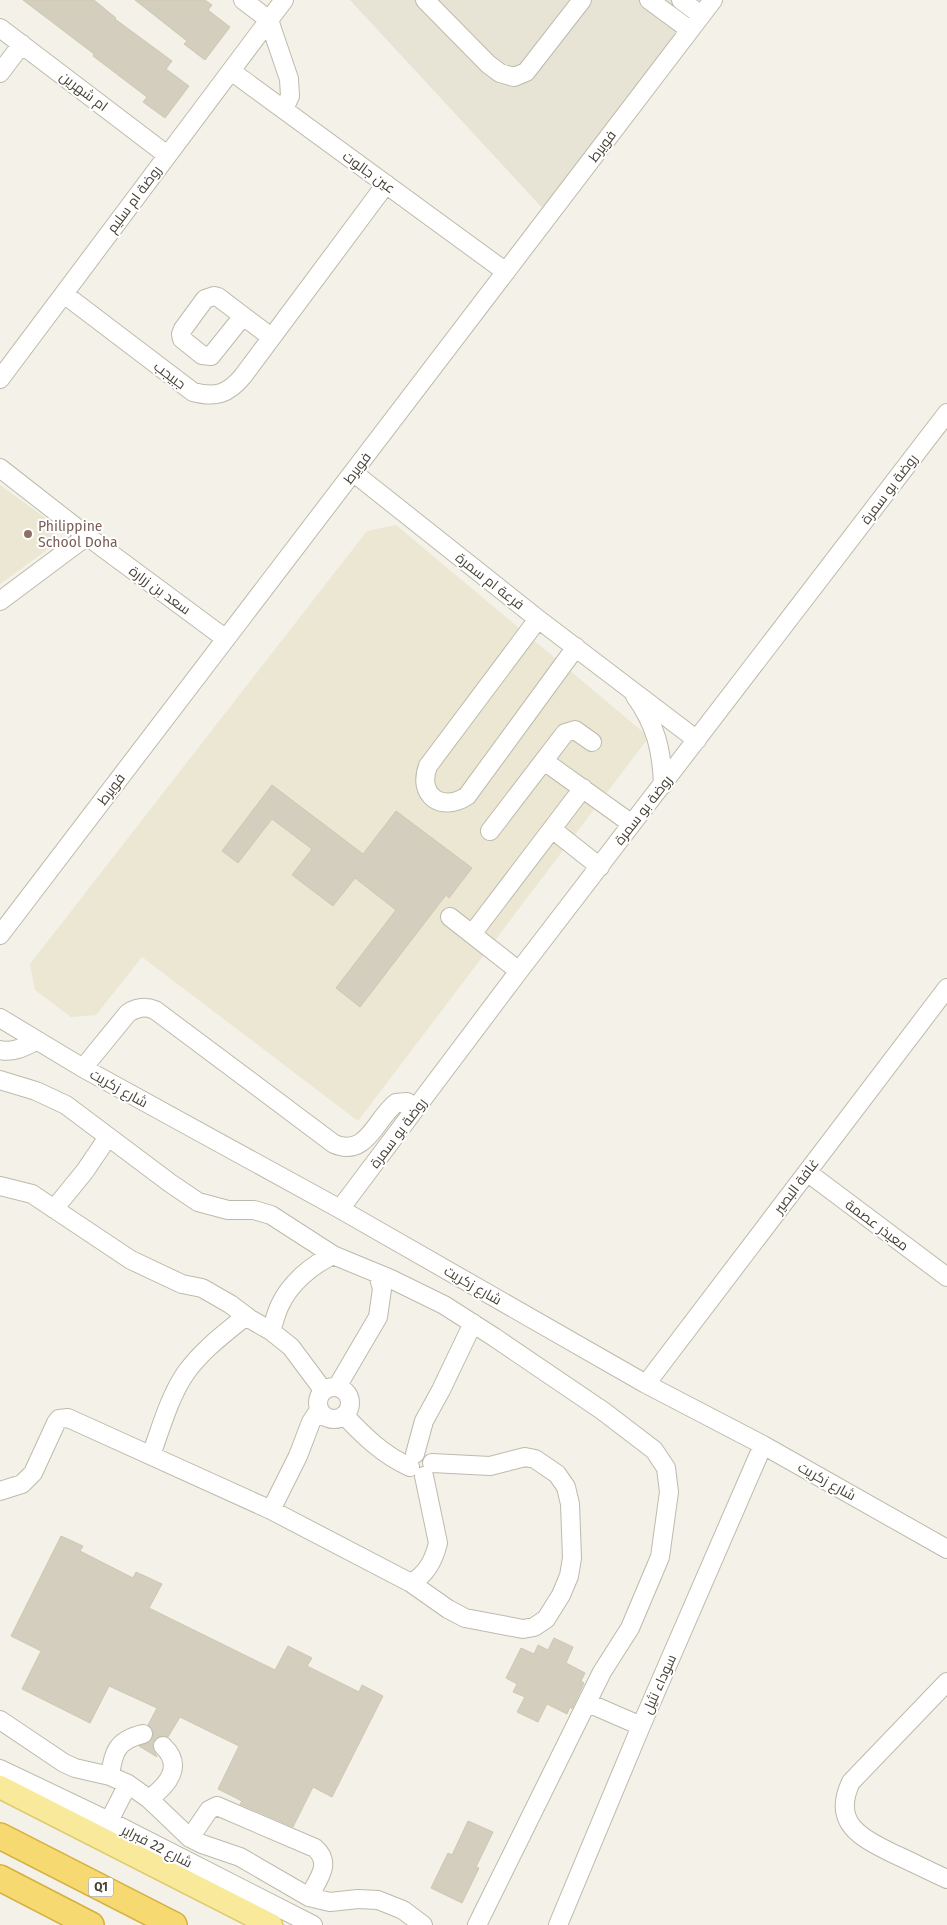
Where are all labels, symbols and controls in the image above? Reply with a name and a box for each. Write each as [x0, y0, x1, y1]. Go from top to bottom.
street label: ام شهرين [56, 68, 111, 116]
street label: فويرط [585, 127, 620, 165]
street label: عين جالوت [339, 148, 398, 197]
street label: روضة ام سليم [104, 162, 166, 237]
street label: جبيجب [150, 358, 189, 393]
street label: فويرط [340, 449, 375, 487]
street label: روضة بو سمرة [857, 451, 921, 528]
place label: Philippine School Doha [38, 518, 118, 551]
marker: Philippine School Doha [22, 528, 34, 540]
street label: فرعة ام سمرة [451, 549, 527, 614]
street label: سعد بن زرارة [126, 562, 194, 618]
street label: فويرط [94, 770, 129, 808]
street label: روضة بو سمرة [611, 772, 676, 848]
street label: شارع زكريت [87, 1066, 151, 1111]
street label: روضة بو سمرة [366, 1095, 430, 1172]
street label: غافة البصير [770, 1155, 823, 1218]
street label: معيذر عصمة [842, 1196, 912, 1255]
street label: شارع زكريت [441, 1262, 505, 1309]
street label: شارع زكريت [795, 1459, 859, 1504]
street label: سوداء نثيل [639, 1652, 680, 1717]
street label: شارع 22 فبراير [118, 1821, 195, 1871]
road number: Q1 [88, 1878, 114, 1896]

